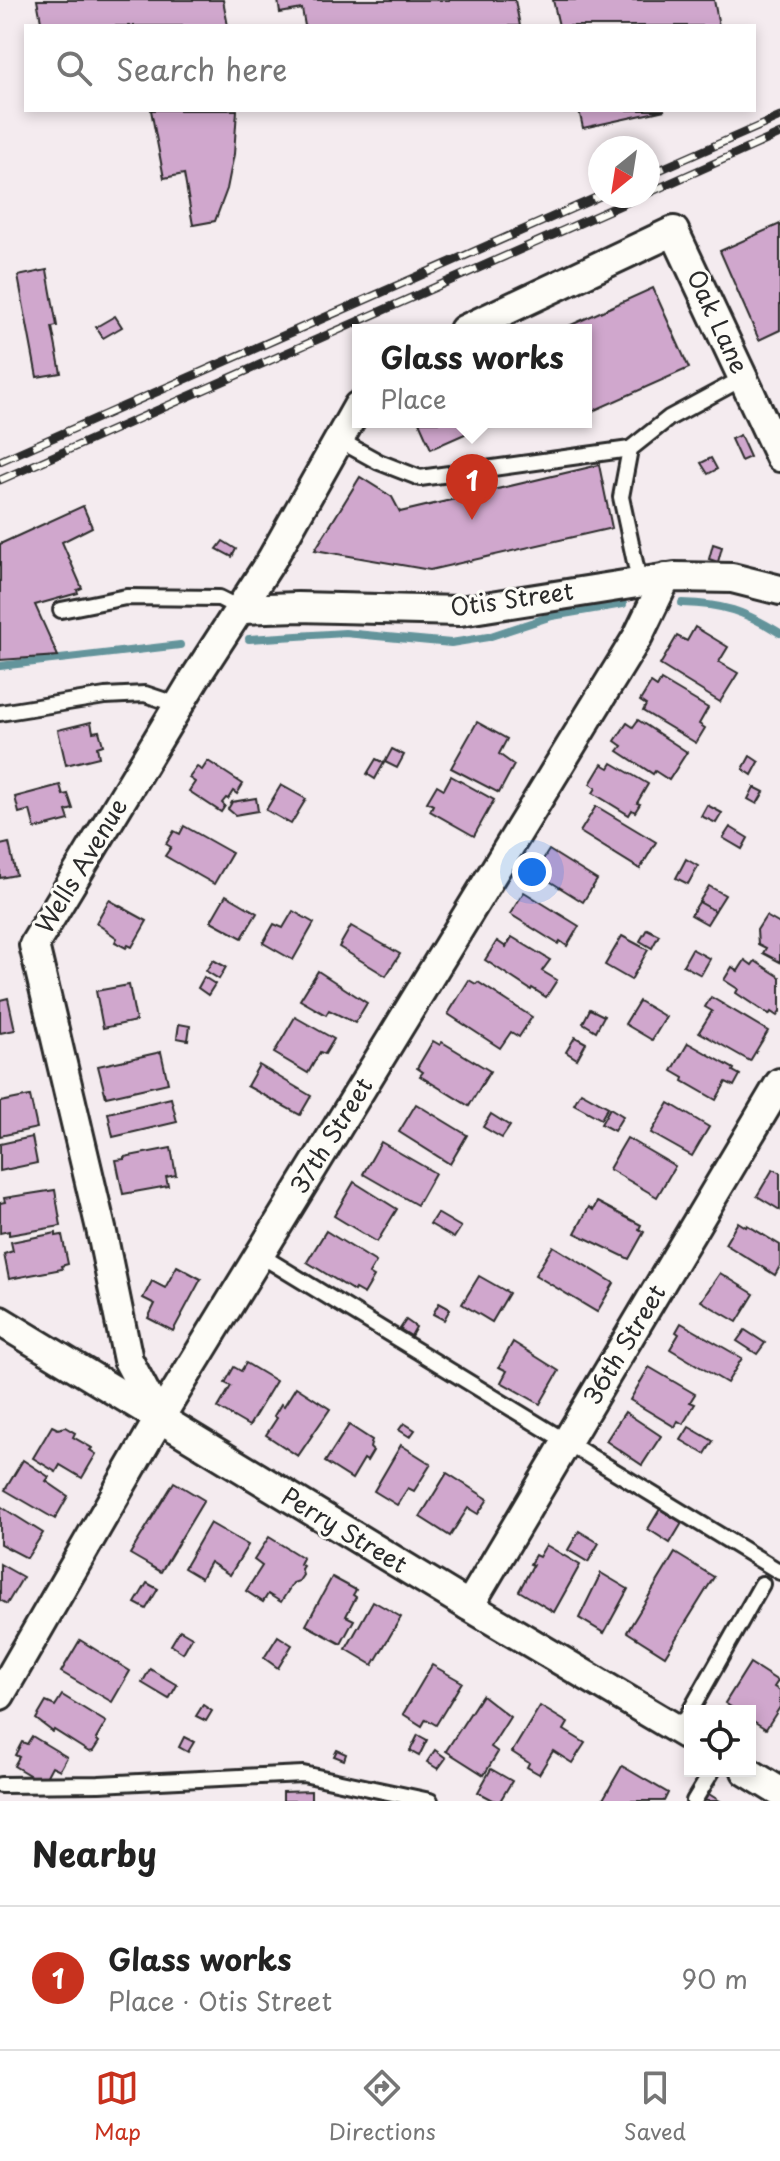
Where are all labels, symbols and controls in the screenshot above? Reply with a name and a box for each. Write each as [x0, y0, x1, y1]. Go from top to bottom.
search box [24, 24, 756, 112]
icon: search [52, 46, 96, 90]
text: Search here [116, 46, 288, 91]
north arrow [588, 136, 660, 208]
street label: Oak Lane [679, 263, 759, 379]
popup [352, 324, 592, 428]
text: Glass works [380, 334, 564, 379]
text: Place [380, 379, 447, 418]
pin: 1 [446, 454, 498, 520]
street label: Otis Street [448, 572, 576, 624]
street label: Wells Avenue [26, 791, 135, 939]
your location [512, 852, 552, 892]
street label: 37th Street [280, 1070, 380, 1200]
street label: 36th Street [573, 1277, 674, 1411]
street label: Perry Street [275, 1478, 415, 1581]
map controls [684, 1705, 756, 1777]
button: locate [684, 1705, 756, 1777]
text: Nearby [32, 1827, 157, 1879]
text: Glass works [108, 1936, 292, 1981]
text: 1 [52, 1959, 64, 1998]
text: 90 m [681, 1959, 748, 1998]
text: Place · Otis Street [108, 1981, 332, 2020]
tab: Map [94, 2066, 141, 2147]
tab: Directions [329, 2066, 436, 2147]
tab: Saved [624, 2066, 686, 2147]

